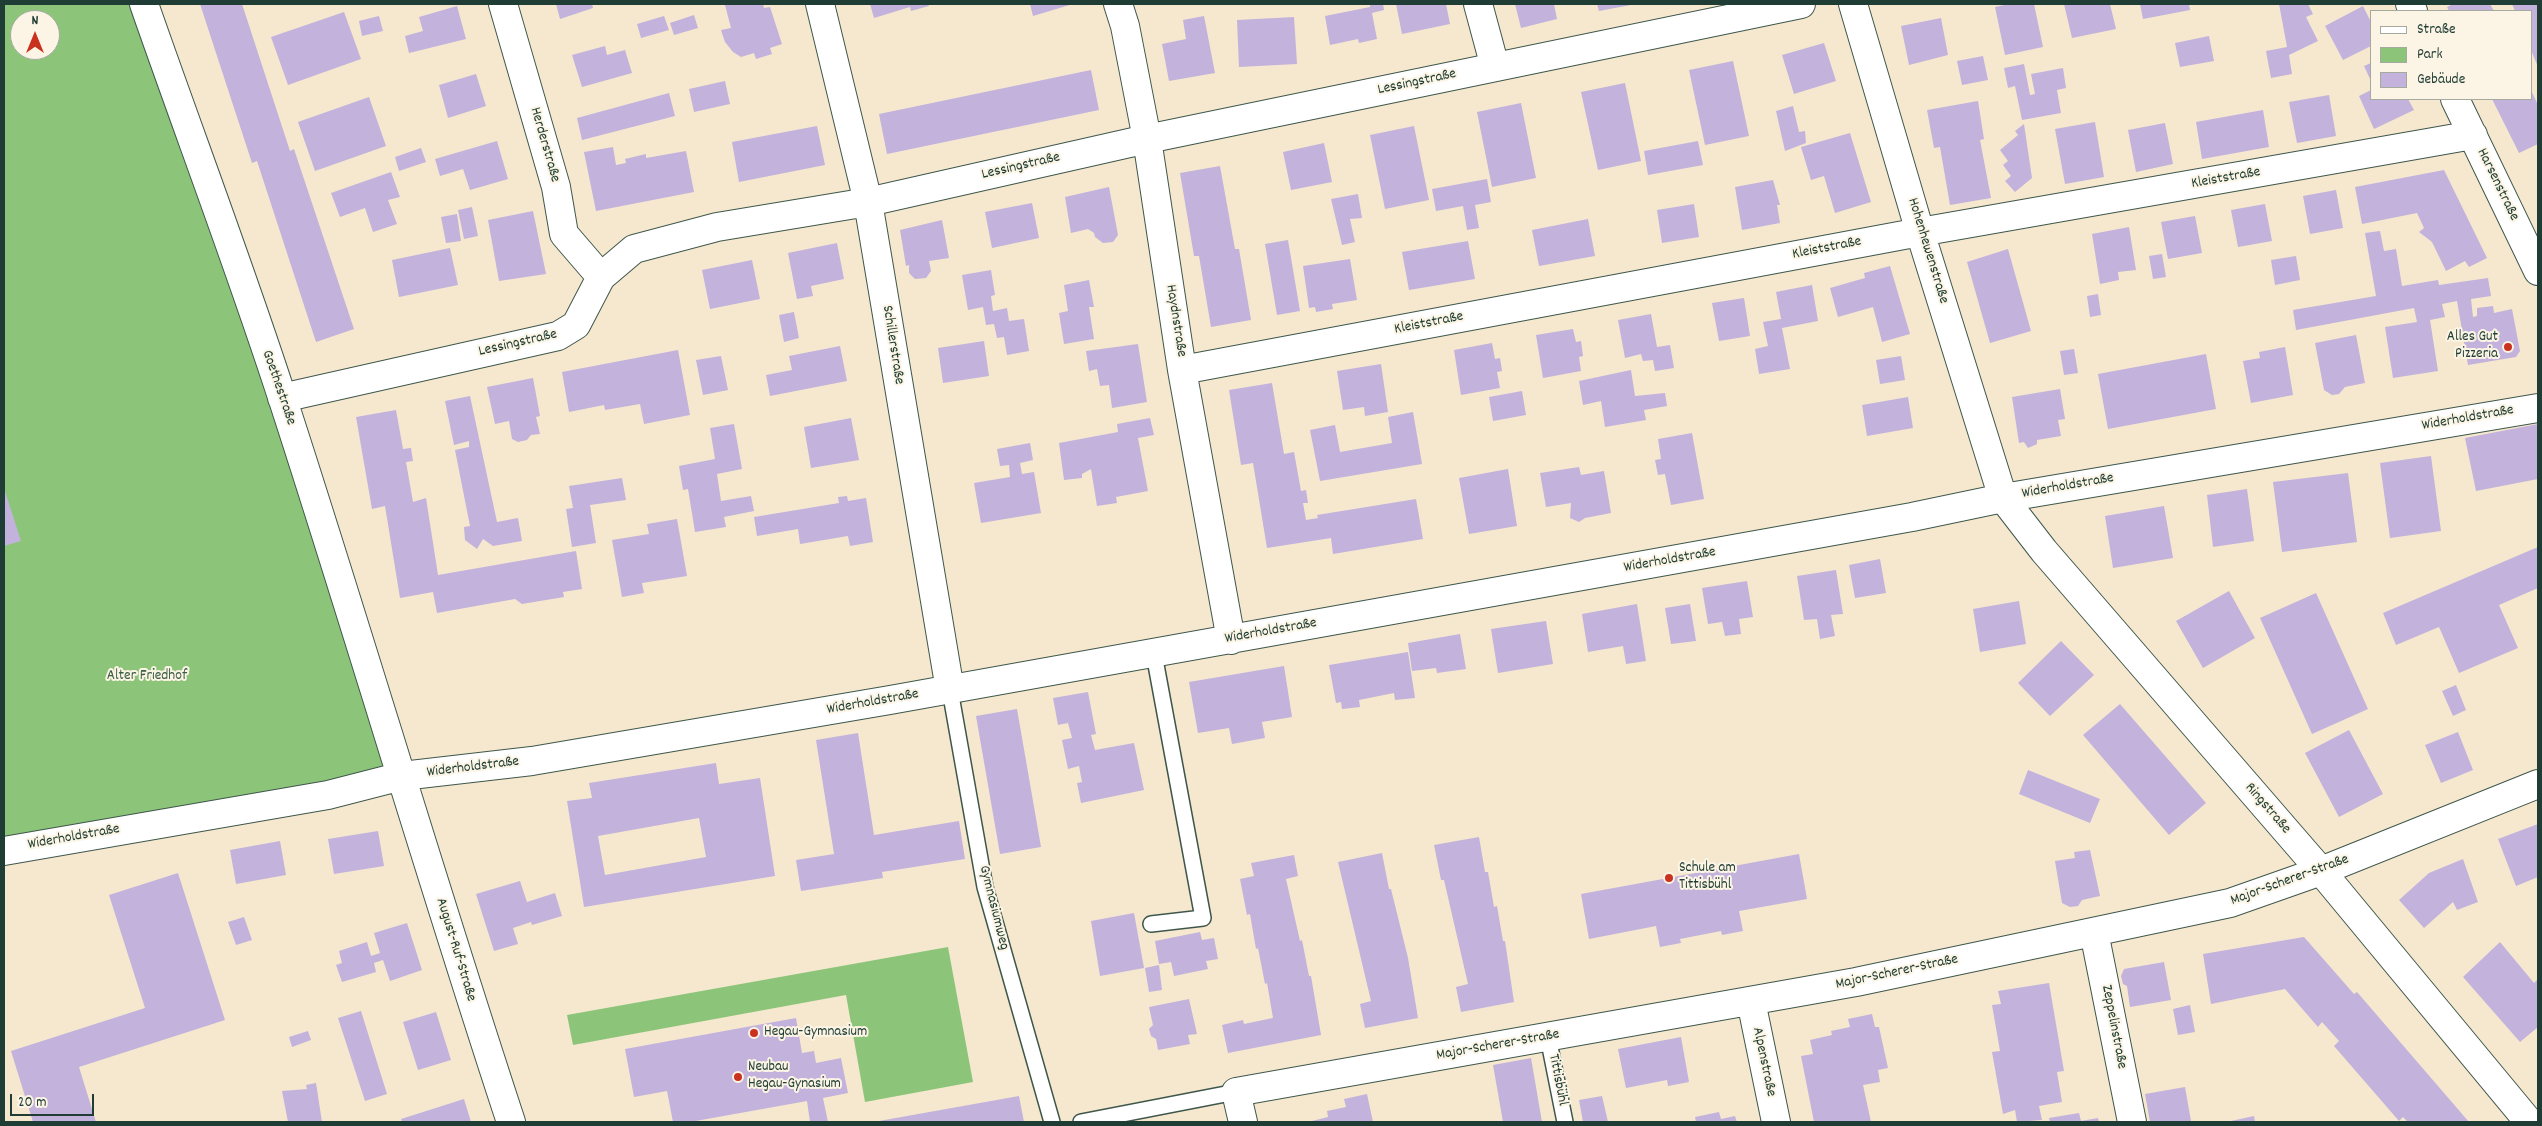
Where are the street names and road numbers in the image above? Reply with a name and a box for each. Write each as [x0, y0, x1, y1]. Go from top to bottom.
street label: Lessingstraße [1376, 66, 1458, 100]
street label: Herderstraße [525, 105, 563, 185]
street label: Harsenstraße [2472, 146, 2522, 224]
street label: Lessingstraße [980, 149, 1062, 185]
street label: Kleiststraße [2190, 164, 2262, 194]
street label: Hohenhewenstraße [1902, 196, 1952, 306]
street label: Kleiststraße [1791, 233, 1863, 265]
street label: Haydnstraße [1160, 284, 1190, 358]
street label: Schillerstraße [877, 304, 907, 386]
street label: Kleiststraße [1393, 308, 1465, 340]
street label: Lessingstraße [477, 326, 559, 362]
street label: Goethestraße [257, 348, 299, 428]
street label: Widerholdstraße [2421, 402, 2515, 436]
street label: Widerholdstraße [2021, 470, 2115, 504]
street label: Widerholdstraße [1623, 544, 1717, 578]
street label: Widerholdstraße [1224, 615, 1318, 649]
street label: Widerholdstraße [826, 686, 920, 720]
street label: Widerholdstraße [426, 753, 520, 783]
street label: Ringstraße [2240, 780, 2294, 838]
street label: Widerholdstraße [27, 821, 121, 855]
street label: Major-Scherer-Straße [2228, 851, 2352, 911]
street label: Gymnasiumweg [974, 864, 1012, 952]
street label: August-Ruf-Straße [431, 896, 479, 1004]
street label: Major-Scherer-Straße [1834, 951, 1960, 995]
street label: Zeppelinstraße [2096, 984, 2130, 1070]
street label: Major-Scherer-Straße [1435, 1026, 1561, 1066]
street label: Alpenstraße [1747, 1026, 1779, 1098]
street label: Tittisbühl [1543, 1053, 1571, 1107]

